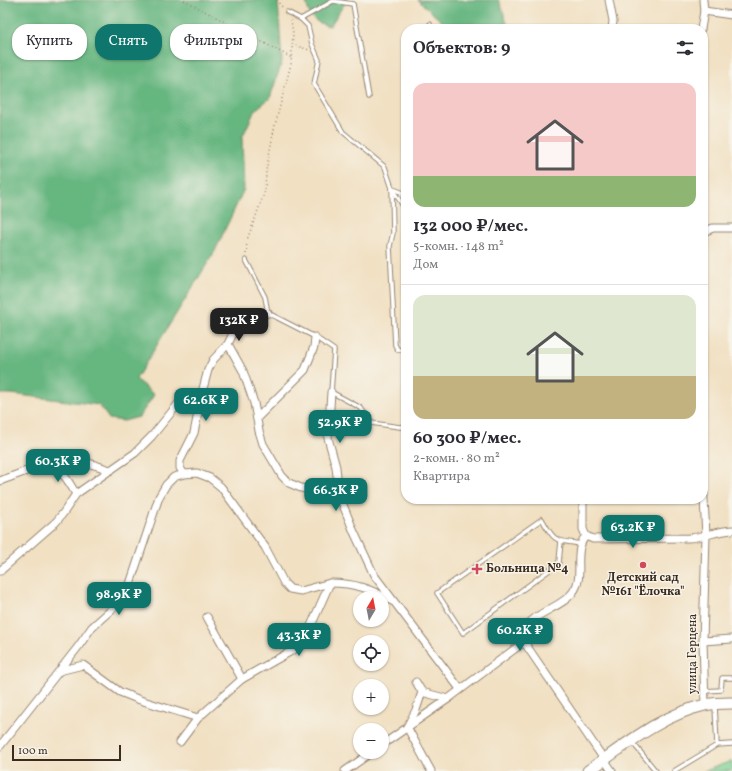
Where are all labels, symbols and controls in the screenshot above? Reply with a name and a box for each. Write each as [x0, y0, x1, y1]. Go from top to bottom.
chip: Купить [12, 24, 87, 60]
chip: Снять [95, 24, 162, 60]
chip: Фильтры [170, 24, 257, 60]
text: Объектов: 9 [413, 37, 510, 60]
icon: filters [674, 37, 696, 59]
icon: home [519, 109, 591, 181]
text: 132 000 ₽/мес. [413, 215, 528, 238]
text: 5-комн. · 148 m² [413, 238, 504, 256]
text: Дом [413, 256, 438, 274]
pin: 132K ₽ [206, 308, 272, 342]
text: 132K ₽ [219, 312, 259, 330]
icon: home [519, 321, 591, 393]
pin: 62.6K ₽ [169, 388, 243, 422]
text: 62.6K ₽ [183, 392, 229, 410]
pin: 52.9K ₽ [303, 410, 377, 444]
text: 52.9K ₽ [318, 414, 362, 432]
text: 60 300 ₽/мес. [413, 427, 521, 450]
pin: 60.3K ₽ [21, 449, 95, 483]
text: 2-комн. · 80 m² [413, 450, 500, 468]
text: 60.3K ₽ [35, 453, 81, 471]
text: Квартира [413, 468, 470, 486]
pin: 66.3K ₽ [299, 478, 373, 512]
text: 66.3K ₽ [313, 482, 359, 500]
pin: 63.2K ₽ [596, 515, 670, 549]
text: 63.2K ₽ [610, 519, 656, 537]
marker: Детский сад №161 "Ёлочка" [638, 560, 648, 570]
place label: Больница №4 [486, 561, 569, 577]
marker: Больница №4 [471, 563, 483, 575]
place label: Детский сад №161 "Ёлочка" [601, 570, 685, 600]
pin: 98.9K ₽ [82, 582, 156, 616]
text: 98.9K ₽ [96, 586, 142, 604]
north arrow [353, 591, 389, 627]
map controls [353, 591, 389, 759]
street label: улица Герцена [685, 614, 701, 694]
pin: 60.2K ₽ [483, 618, 557, 652]
text: 60.2K ₽ [497, 622, 543, 640]
pin: 43.3K ₽ [262, 623, 336, 657]
text: 43.3K ₽ [276, 627, 322, 645]
button: locate [353, 635, 389, 671]
button: + [353, 679, 389, 715]
button: − [353, 723, 389, 759]
scale bar [12, 743, 121, 762]
text: 100 m [18, 744, 48, 759]

